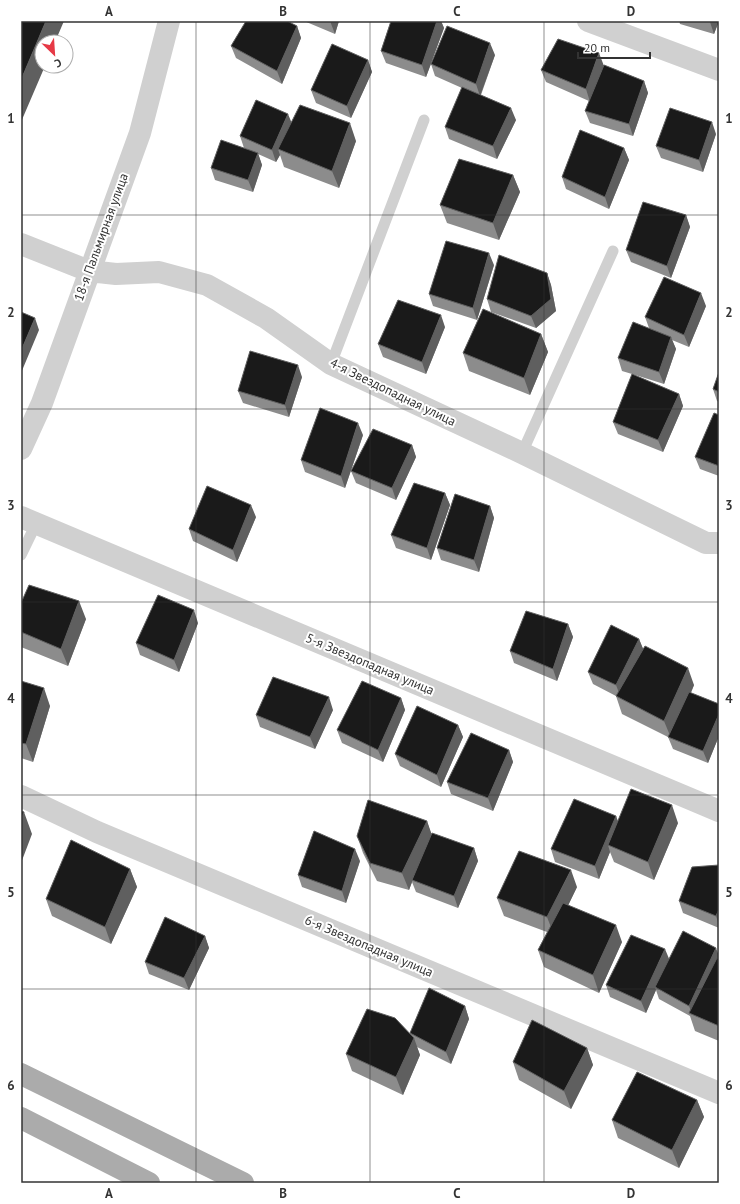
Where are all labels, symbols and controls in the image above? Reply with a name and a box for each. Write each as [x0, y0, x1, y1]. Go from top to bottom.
text: A [105, 3, 113, 20]
text: B [279, 3, 287, 20]
text: C [453, 3, 461, 20]
text: D [627, 3, 635, 20]
north arrow [34, 34, 74, 74]
scale bar [578, 34, 650, 60]
text: 20 m [584, 40, 610, 55]
text: С [52, 55, 64, 71]
text: 1 [7, 110, 15, 127]
text: 1 [725, 110, 733, 127]
street label: 18-я Пальмирная улица [70, 171, 132, 303]
text: 2 [7, 304, 15, 321]
text: 2 [725, 304, 733, 321]
street label: 4-я Звездопадная улица [327, 354, 459, 430]
text: 3 [7, 497, 15, 514]
text: 3 [725, 497, 733, 514]
street label: 5-я Звездопадная улица [303, 629, 437, 699]
text: 4 [7, 690, 15, 707]
text: 4 [725, 690, 733, 707]
text: 5 [7, 884, 15, 901]
text: 5 [725, 884, 733, 901]
street label: 6-я Звездопадная улица [302, 911, 436, 981]
text: 6 [7, 1077, 15, 1094]
text: 6 [725, 1077, 733, 1094]
text: A [105, 1185, 113, 1202]
text: B [279, 1185, 287, 1202]
text: C [453, 1185, 461, 1202]
text: D [627, 1185, 635, 1202]

